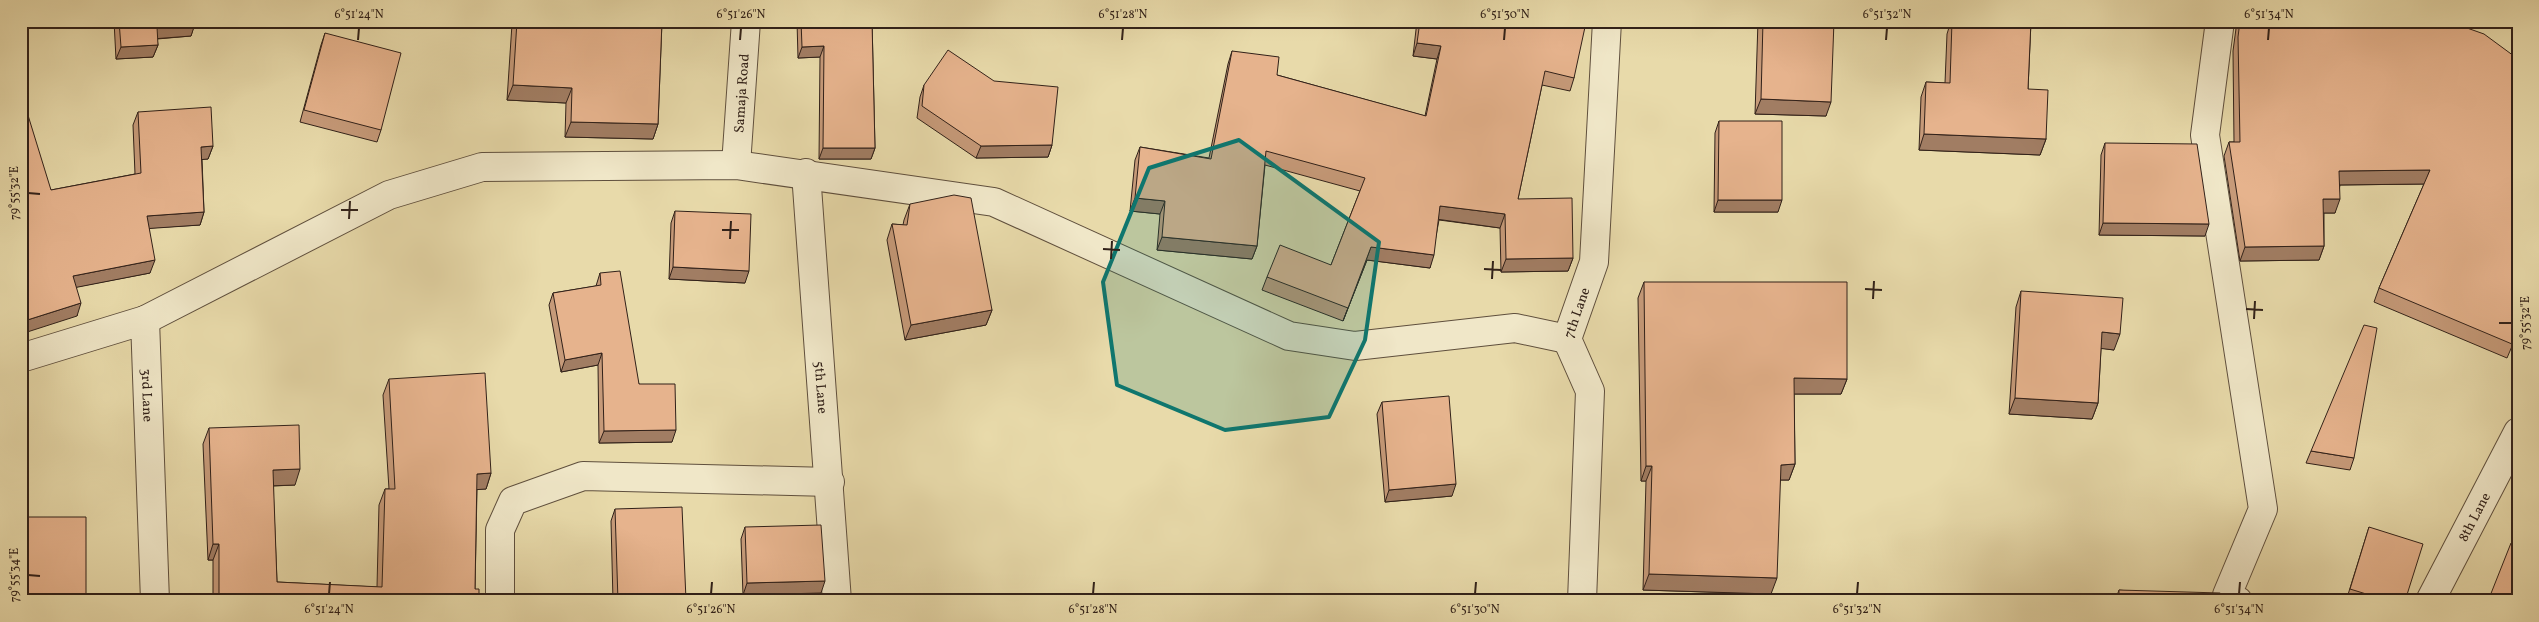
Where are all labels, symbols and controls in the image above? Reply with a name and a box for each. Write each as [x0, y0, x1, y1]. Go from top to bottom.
text: 6°51'24"N [334, 7, 384, 23]
text: 6°51'26"N [717, 7, 765, 23]
text: 6°51'28"N [1099, 7, 1147, 23]
text: 6°51'30"N [1480, 7, 1530, 23]
text: 6°51'32"N [1863, 7, 1911, 23]
text: 6°51'34"N [2244, 7, 2294, 23]
street label: Samaja Road [730, 53, 755, 134]
text: 79°55'32"E [7, 166, 23, 220]
street label: 7th Lane [1560, 285, 1595, 341]
text: 79°55'32"E [2518, 296, 2534, 350]
street label: 5th Lane [809, 361, 831, 415]
street label: 3rd Lane [136, 368, 157, 423]
street label: 8th Lane [2455, 489, 2496, 545]
text: 79°55'34"E [7, 548, 23, 602]
text: 6°51'24"N [304, 602, 354, 618]
text: 6°51'26"N [687, 602, 735, 618]
text: 6°51'28"N [1069, 602, 1117, 618]
text: 6°51'30"N [1450, 602, 1500, 618]
text: 6°51'32"N [1833, 602, 1881, 618]
text: 6°51'34"N [2214, 602, 2264, 618]

